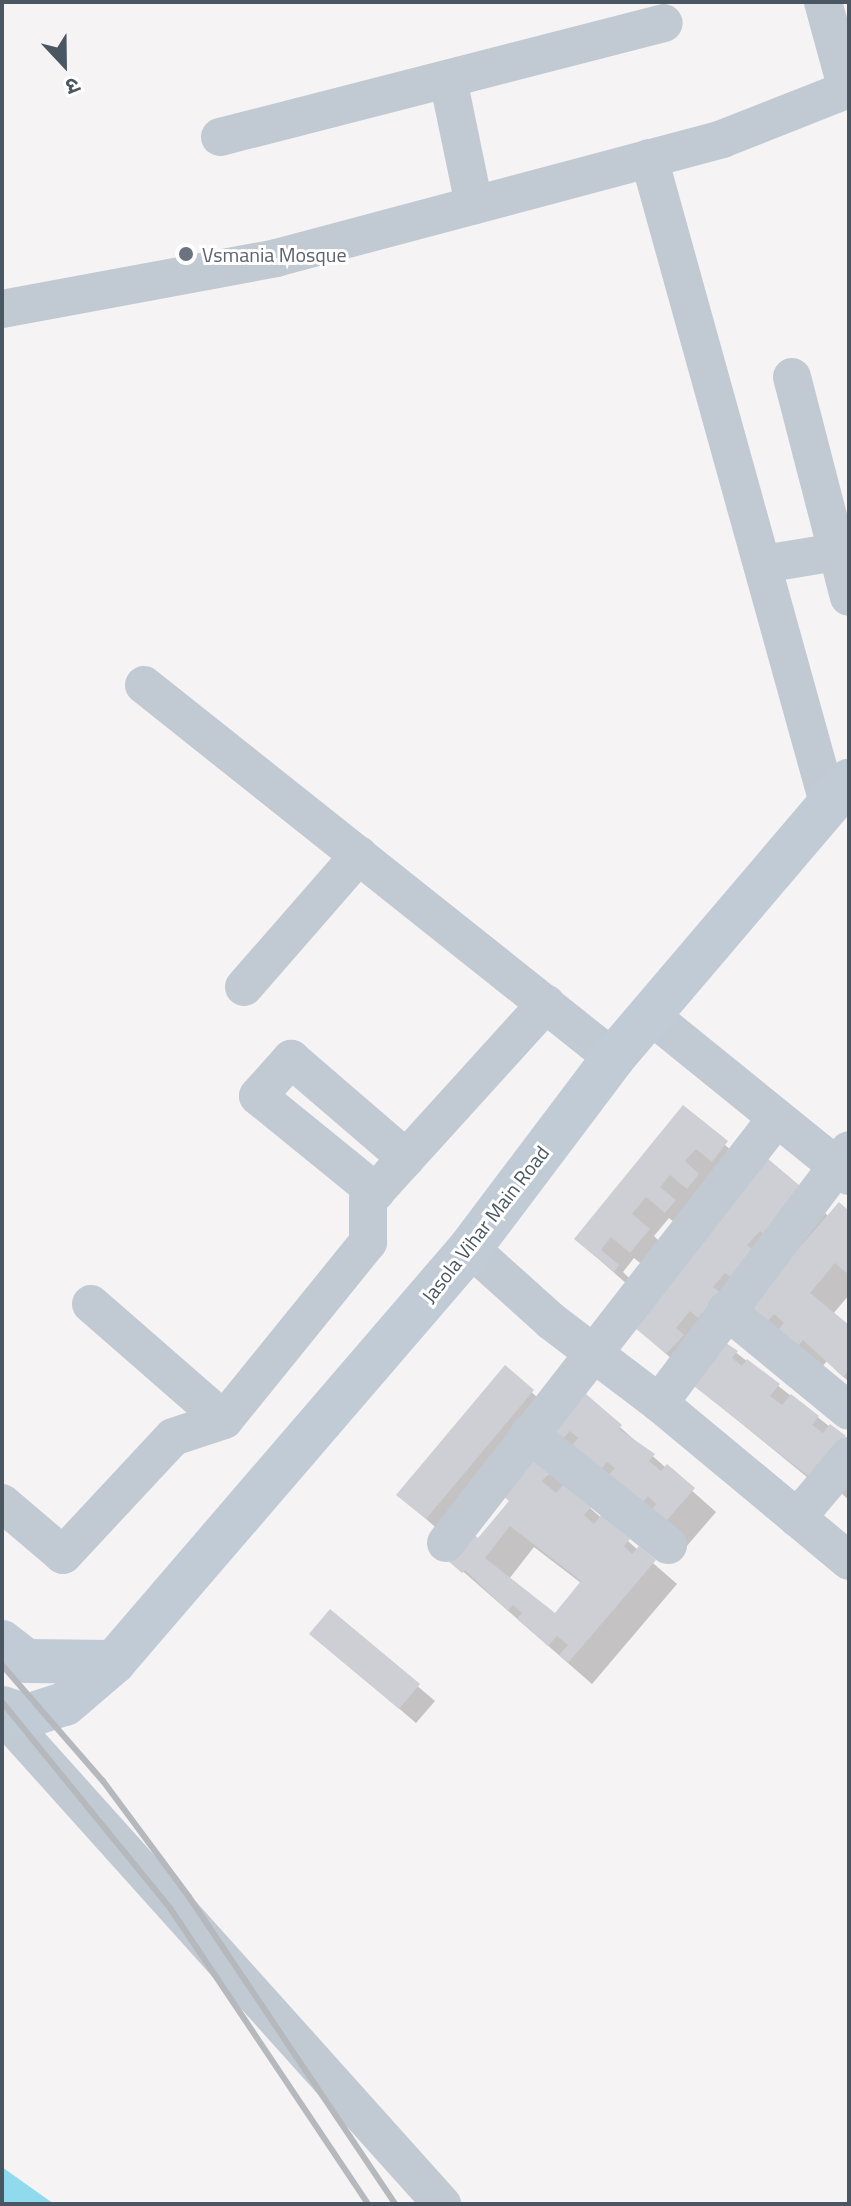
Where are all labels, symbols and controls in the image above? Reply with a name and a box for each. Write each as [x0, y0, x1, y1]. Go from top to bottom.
north arrow [24, 24, 104, 104]
text: उ [61, 68, 85, 104]
place label: Vsmania Mosque [202, 242, 347, 266]
marker: Vsmania Mosque [177, 245, 195, 263]
street label: Jasola Vihar Main Road [416, 1141, 554, 1307]

